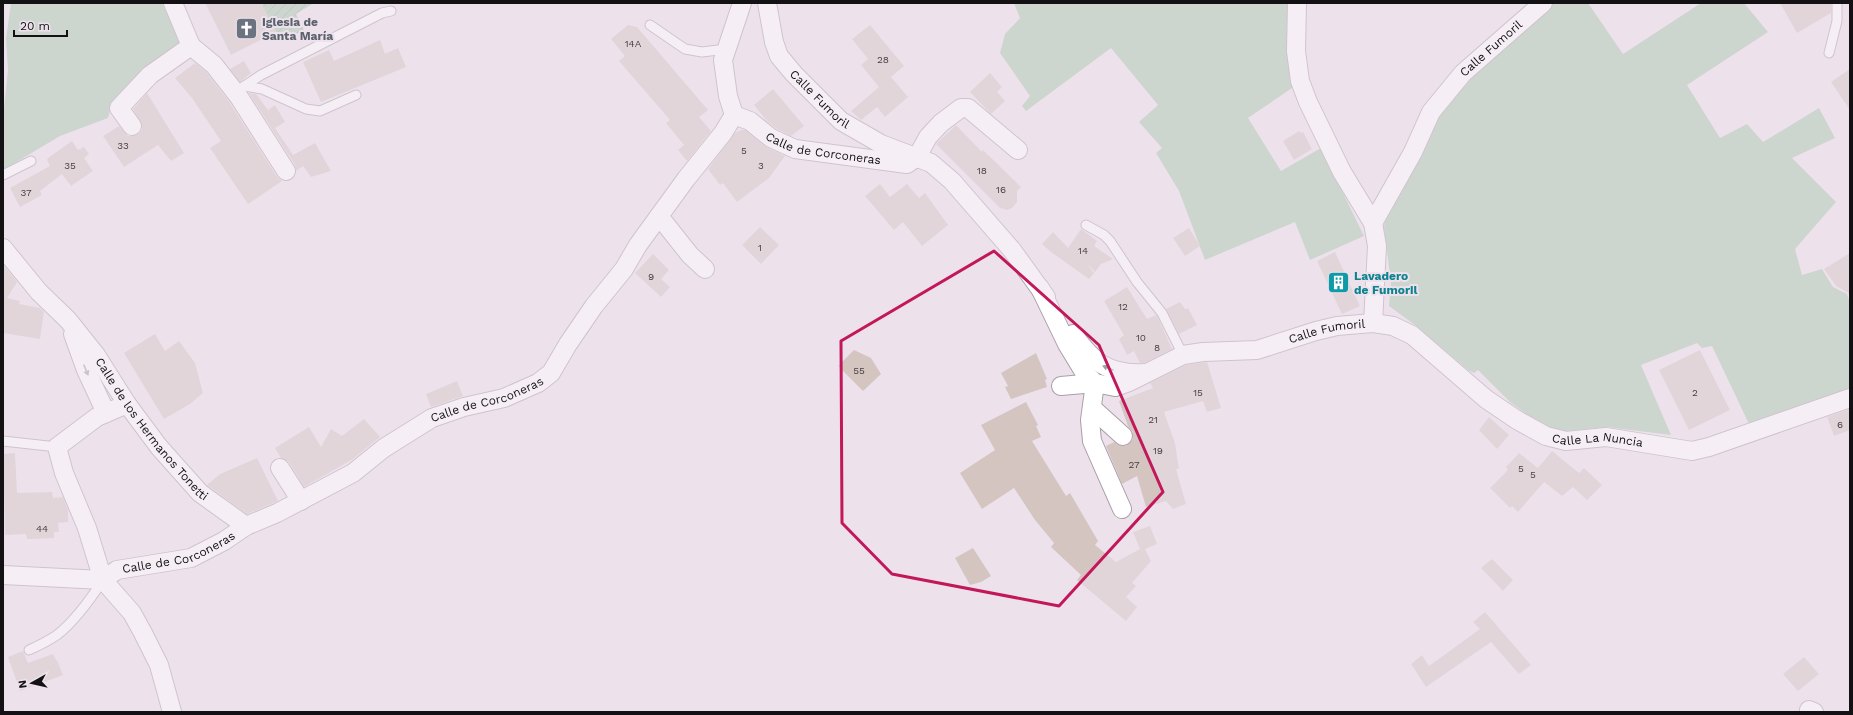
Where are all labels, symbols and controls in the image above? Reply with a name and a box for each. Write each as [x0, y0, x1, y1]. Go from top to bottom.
scale bar [14, 12, 67, 38]
place label: Iglesia de Santa María [262, 15, 333, 43]
church icon: Iglesia de Santa María [233, 16, 259, 42]
street label: Calle Fumoril [1457, 17, 1525, 79]
text: 20 m [20, 19, 50, 33]
house number: 14A [625, 38, 642, 49]
house number: 28 [877, 54, 889, 65]
street label: Calle Fumoril [787, 67, 852, 132]
street label: Calle de Corconeras [762, 129, 882, 167]
house number: 33 [117, 140, 129, 151]
house number: 5 [741, 145, 747, 156]
house number: 35 [64, 160, 76, 171]
house number: 3 [758, 160, 764, 171]
house number: 18 [977, 165, 987, 176]
house number: 16 [996, 184, 1006, 195]
house number: 37 [20, 187, 32, 198]
house number: 1 [758, 242, 762, 253]
house number: 14 [1078, 245, 1088, 256]
place label: Lavadero de Fumoril [1354, 269, 1418, 297]
building icon: Lavadero de Fumoril [1325, 270, 1351, 296]
house number: 9 [648, 271, 654, 282]
house number: 12 [1118, 301, 1128, 312]
street label: Calle Fumoril [1287, 317, 1366, 346]
house number: 10 [1136, 332, 1146, 343]
house number: 8 [1154, 342, 1160, 353]
street label: Calle de los Hermanos Tonetti [93, 355, 211, 503]
one-way arrow [84, 364, 90, 376]
house number: 55 [853, 365, 865, 376]
one-way arrow [1103, 365, 1114, 371]
street label: Calle de Corconeras [429, 374, 546, 425]
house number: 15 [1193, 387, 1203, 398]
house number: 2 [1692, 387, 1698, 398]
house number: 21 [1148, 414, 1158, 425]
house number: 6 [1837, 419, 1843, 430]
street label: Calle La Nuncia [1551, 430, 1644, 450]
house number: 19 [1153, 445, 1163, 456]
house number: 27 [1128, 459, 1140, 470]
house number: 5 [1518, 463, 1524, 474]
house number: 5 [1530, 469, 1536, 480]
house number: 44 [36, 523, 48, 534]
street label: Calle de Corconeras [121, 529, 238, 576]
north arrow [12, 663, 52, 703]
text: N [16, 679, 30, 689]

